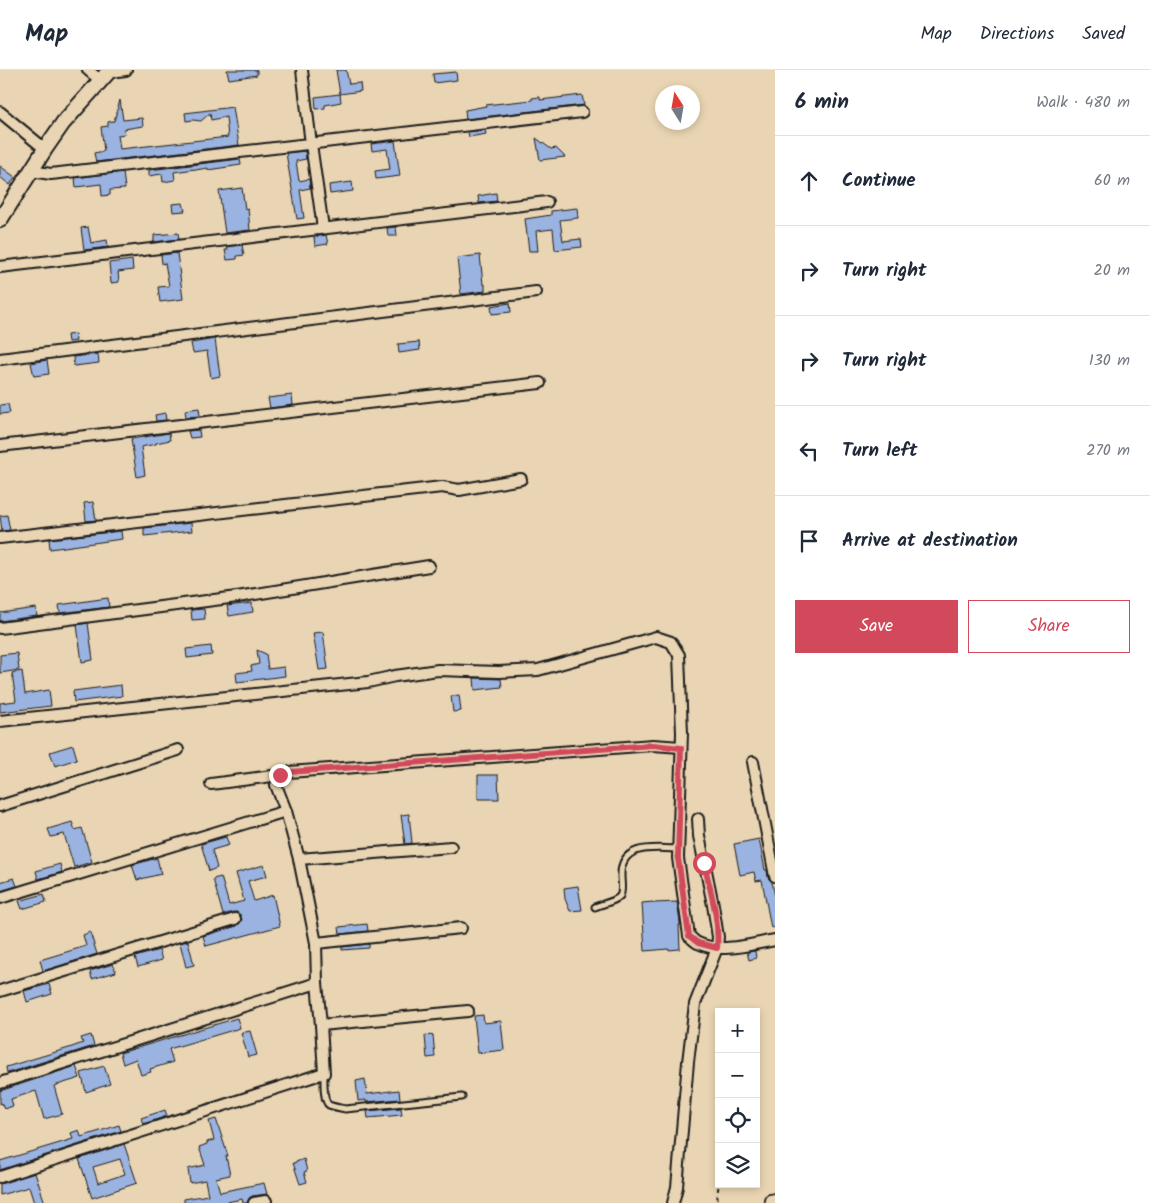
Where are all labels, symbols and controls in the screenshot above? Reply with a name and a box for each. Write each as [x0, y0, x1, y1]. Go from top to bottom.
text: Map [25, 15, 68, 54]
text: Map [920, 20, 952, 49]
text: Directions [980, 20, 1054, 49]
text: Saved [1082, 20, 1125, 49]
north arrow [655, 85, 700, 130]
text: 6 min [795, 86, 849, 119]
text: Walk · 480 m [1036, 90, 1130, 115]
text: Continue [842, 166, 915, 196]
icon: ahead [795, 167, 823, 195]
text: 60 m [1094, 168, 1130, 193]
text: Turn right [842, 256, 927, 286]
icon: right [795, 257, 823, 285]
text: 20 m [1094, 258, 1130, 283]
text: Turn right [842, 346, 927, 376]
icon: right [795, 347, 823, 375]
text: 130 m [1089, 348, 1130, 373]
text: Turn left [842, 436, 917, 466]
icon: left [795, 437, 823, 465]
text: 270 m [1086, 438, 1130, 463]
text: Arrive at destination [842, 526, 1018, 556]
icon: arrive [795, 527, 823, 555]
button: Save [795, 600, 958, 653]
button: Share [968, 600, 1130, 653]
route end [269, 764, 292, 787]
route start [693, 852, 716, 875]
map controls [715, 1008, 760, 1188]
button: + [715, 1008, 760, 1053]
button: − [715, 1053, 760, 1098]
button: locate [715, 1098, 760, 1143]
button: layers [715, 1143, 760, 1188]

